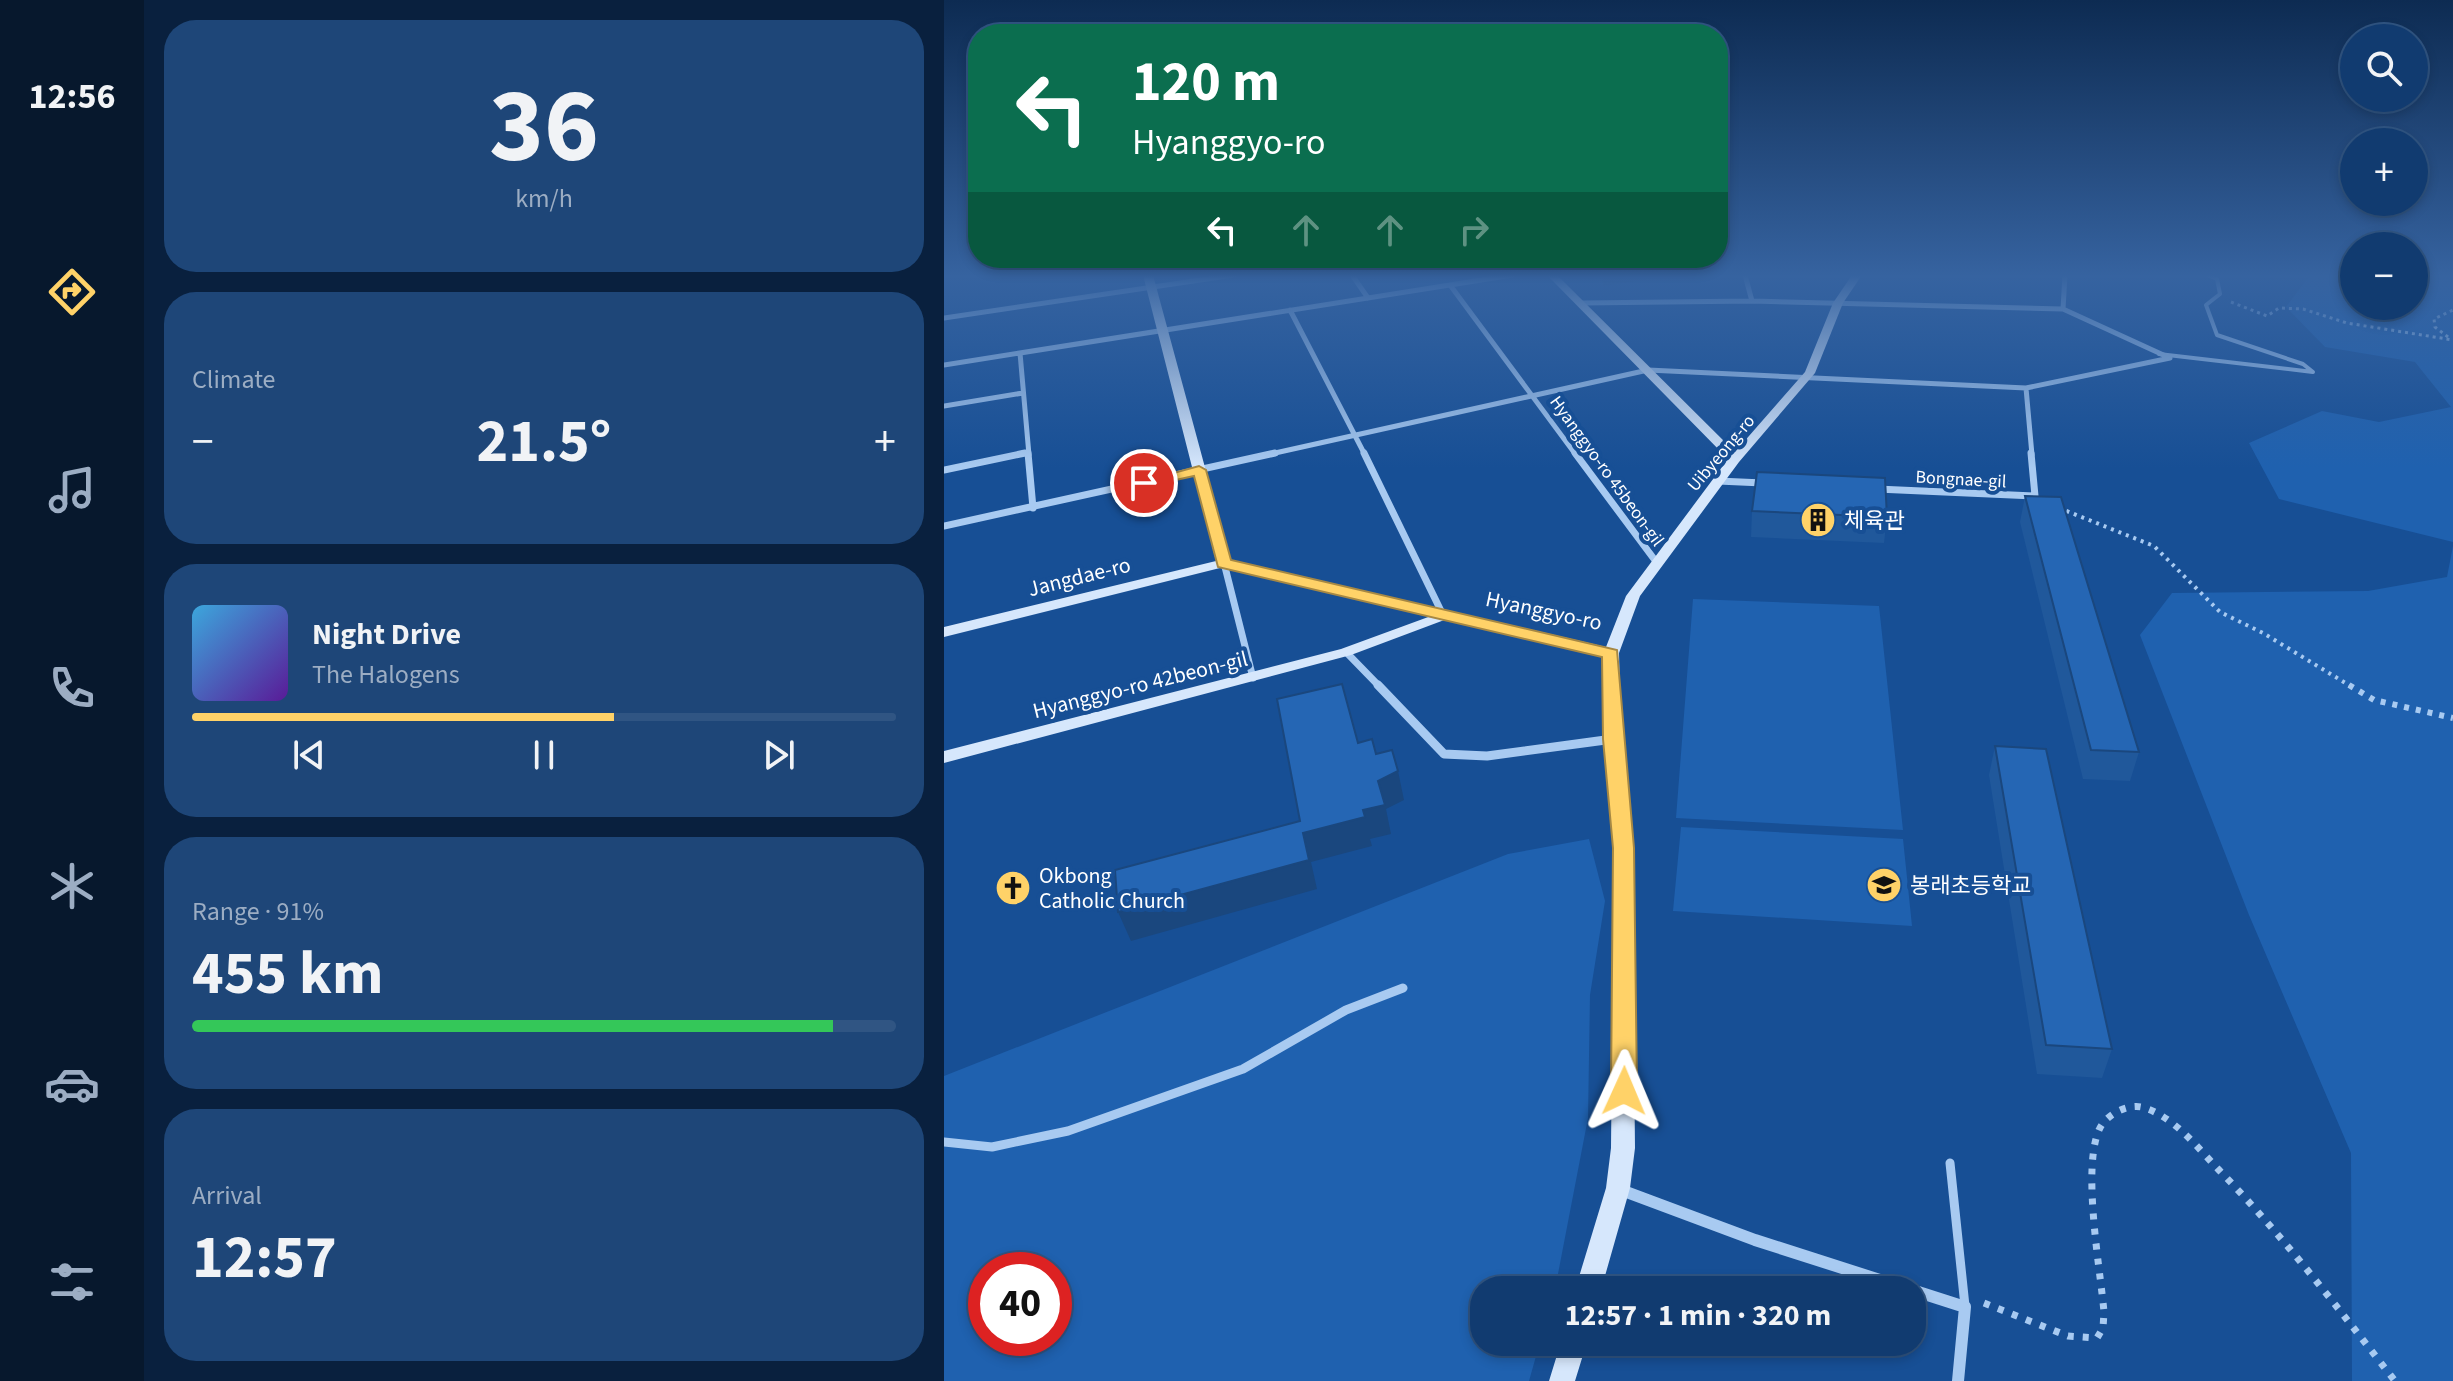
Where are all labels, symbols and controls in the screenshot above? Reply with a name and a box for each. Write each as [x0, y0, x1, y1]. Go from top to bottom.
map controls [2340, 24, 2428, 320]
button: search [2340, 24, 2428, 112]
text: 120 m [1132, 43, 1280, 122]
text: 36 [489, 54, 599, 202]
icon: left [1000, 56, 1104, 160]
text: 12:56 [29, 71, 115, 122]
text: Hyanggyo-ro [1132, 117, 1326, 168]
button: + [2340, 128, 2428, 216]
text: km/h [515, 180, 573, 217]
icon: left [1200, 208, 1244, 252]
icon: ahead [1284, 208, 1328, 252]
icon: ahead [1368, 208, 1412, 252]
icon: right [1452, 208, 1496, 252]
button: − [2340, 232, 2428, 320]
icon: directions [44, 264, 100, 320]
text: Climate [192, 361, 276, 398]
street label: Hyanggyo-ro 45beon-gil [1543, 391, 1670, 552]
text: 21.5° [477, 400, 611, 485]
street label: Uibyeong-ro [1682, 410, 1761, 497]
text: − [192, 411, 214, 474]
text: + [874, 411, 896, 474]
pin [1110, 449, 1178, 517]
icon: arrive [1122, 461, 1166, 505]
icon: music [44, 462, 100, 518]
street label: Bongnae-gil [1915, 465, 2007, 494]
building icon: 체육관 [1799, 501, 1837, 539]
place label: 체육관 [1844, 505, 1905, 537]
street label: Jangdae-ro [1024, 549, 1134, 605]
street label: Hyanggyo-ro [1483, 583, 1605, 639]
text: Night Drive [312, 613, 461, 656]
street label: Hyanggyo-ro 42beon-gil [1029, 643, 1251, 727]
text: The Halogens [312, 656, 460, 693]
icon: phone [44, 660, 100, 716]
icon: previous [287, 733, 331, 777]
icon: pause [522, 733, 566, 777]
icon: next [757, 733, 801, 777]
icon: climate [44, 858, 100, 914]
place label: Okbong Catholic Church [1039, 860, 1185, 917]
school or university icon: 봉래초등학교 [1865, 866, 1903, 904]
church icon: Okbong Catholic Church [994, 869, 1032, 907]
place label: 봉래초등학교 [1910, 870, 2031, 902]
text: Range · 91% [192, 893, 324, 930]
text: 455 km [192, 932, 383, 1017]
position arrow [1582, 1049, 1666, 1133]
icon: car [44, 1056, 100, 1112]
text: Arrival [192, 1177, 262, 1214]
text: 12:57 [192, 1216, 337, 1301]
speed limit sign: 40 [968, 1252, 1072, 1356]
icon: filters [44, 1254, 100, 1310]
text: 12:57 · 1 min · 320 m [1565, 1294, 1831, 1337]

